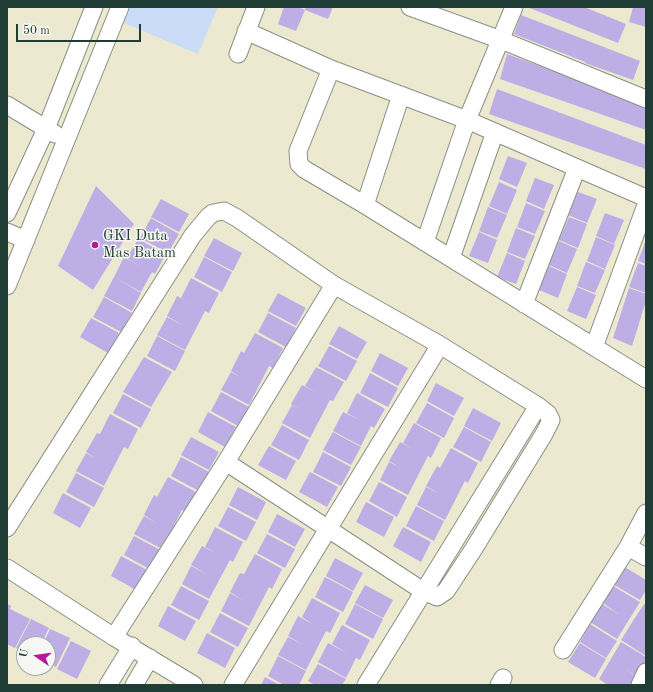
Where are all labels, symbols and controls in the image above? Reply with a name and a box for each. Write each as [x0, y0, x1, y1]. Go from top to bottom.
scale bar [18, 16, 143, 42]
text: 50 m [23, 25, 50, 37]
place label: GKI Duta Mas Batam [103, 227, 176, 262]
marker: GKI Duta Mas Batam [90, 240, 100, 250]
north arrow [16, 636, 56, 676]
text: U [18, 648, 31, 659]

